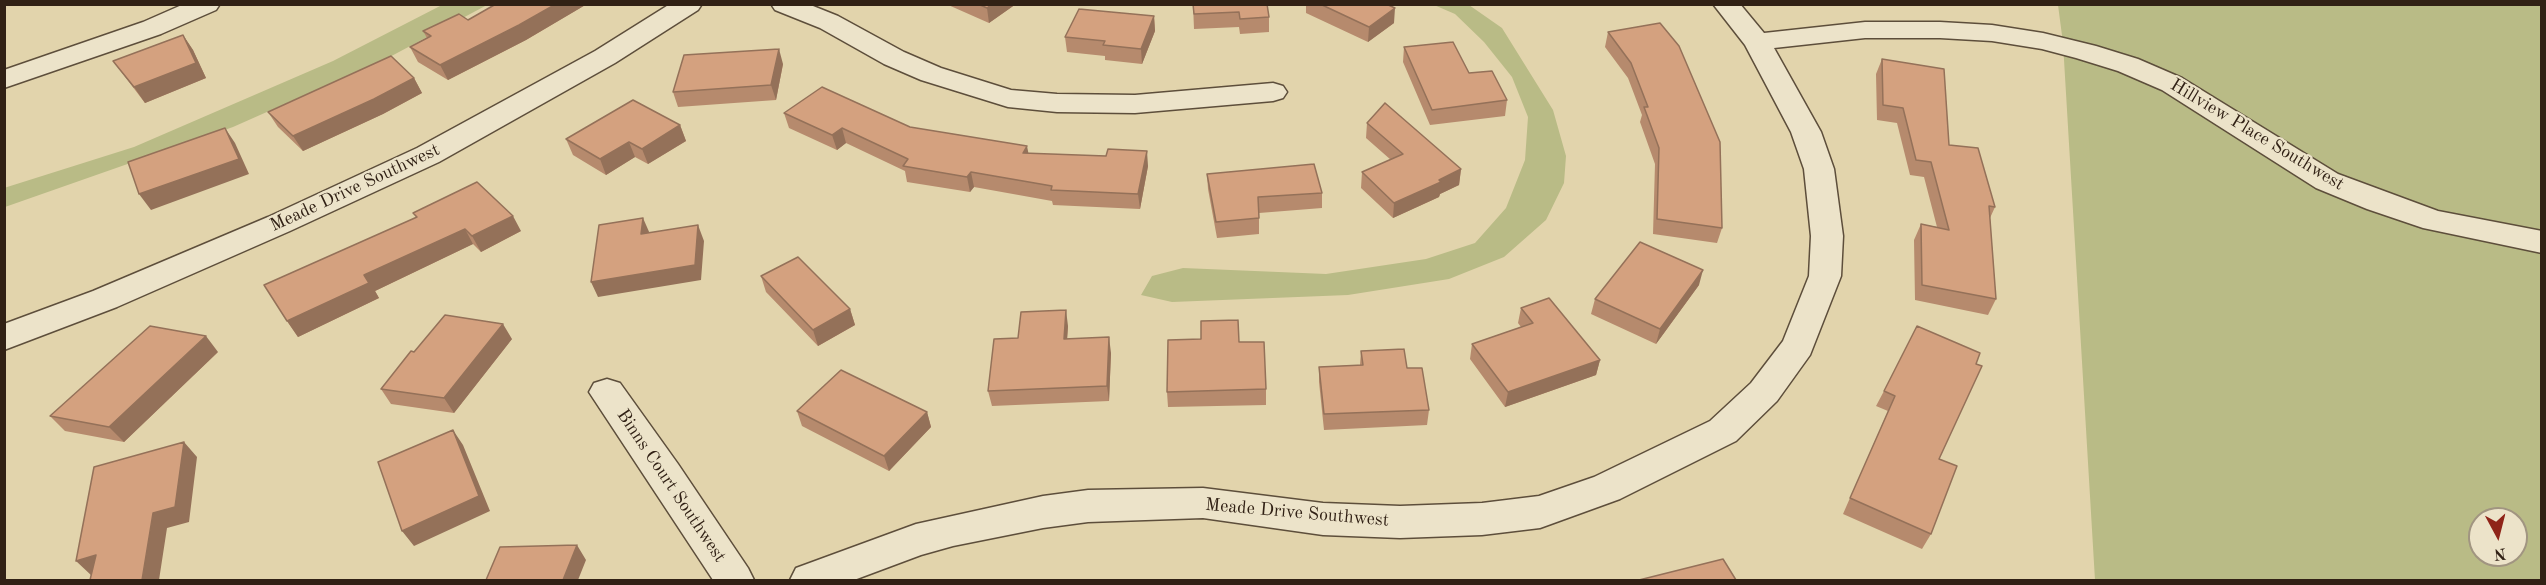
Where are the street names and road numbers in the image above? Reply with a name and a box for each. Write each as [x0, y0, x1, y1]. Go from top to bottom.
street label: Hillview Place Southwest [2166, 75, 2348, 195]
street label: Meade Drive Southwest [267, 139, 443, 237]
street label: Binns Court Southwest [612, 405, 730, 567]
street label: Meade Drive Southwest [1204, 494, 1390, 532]

